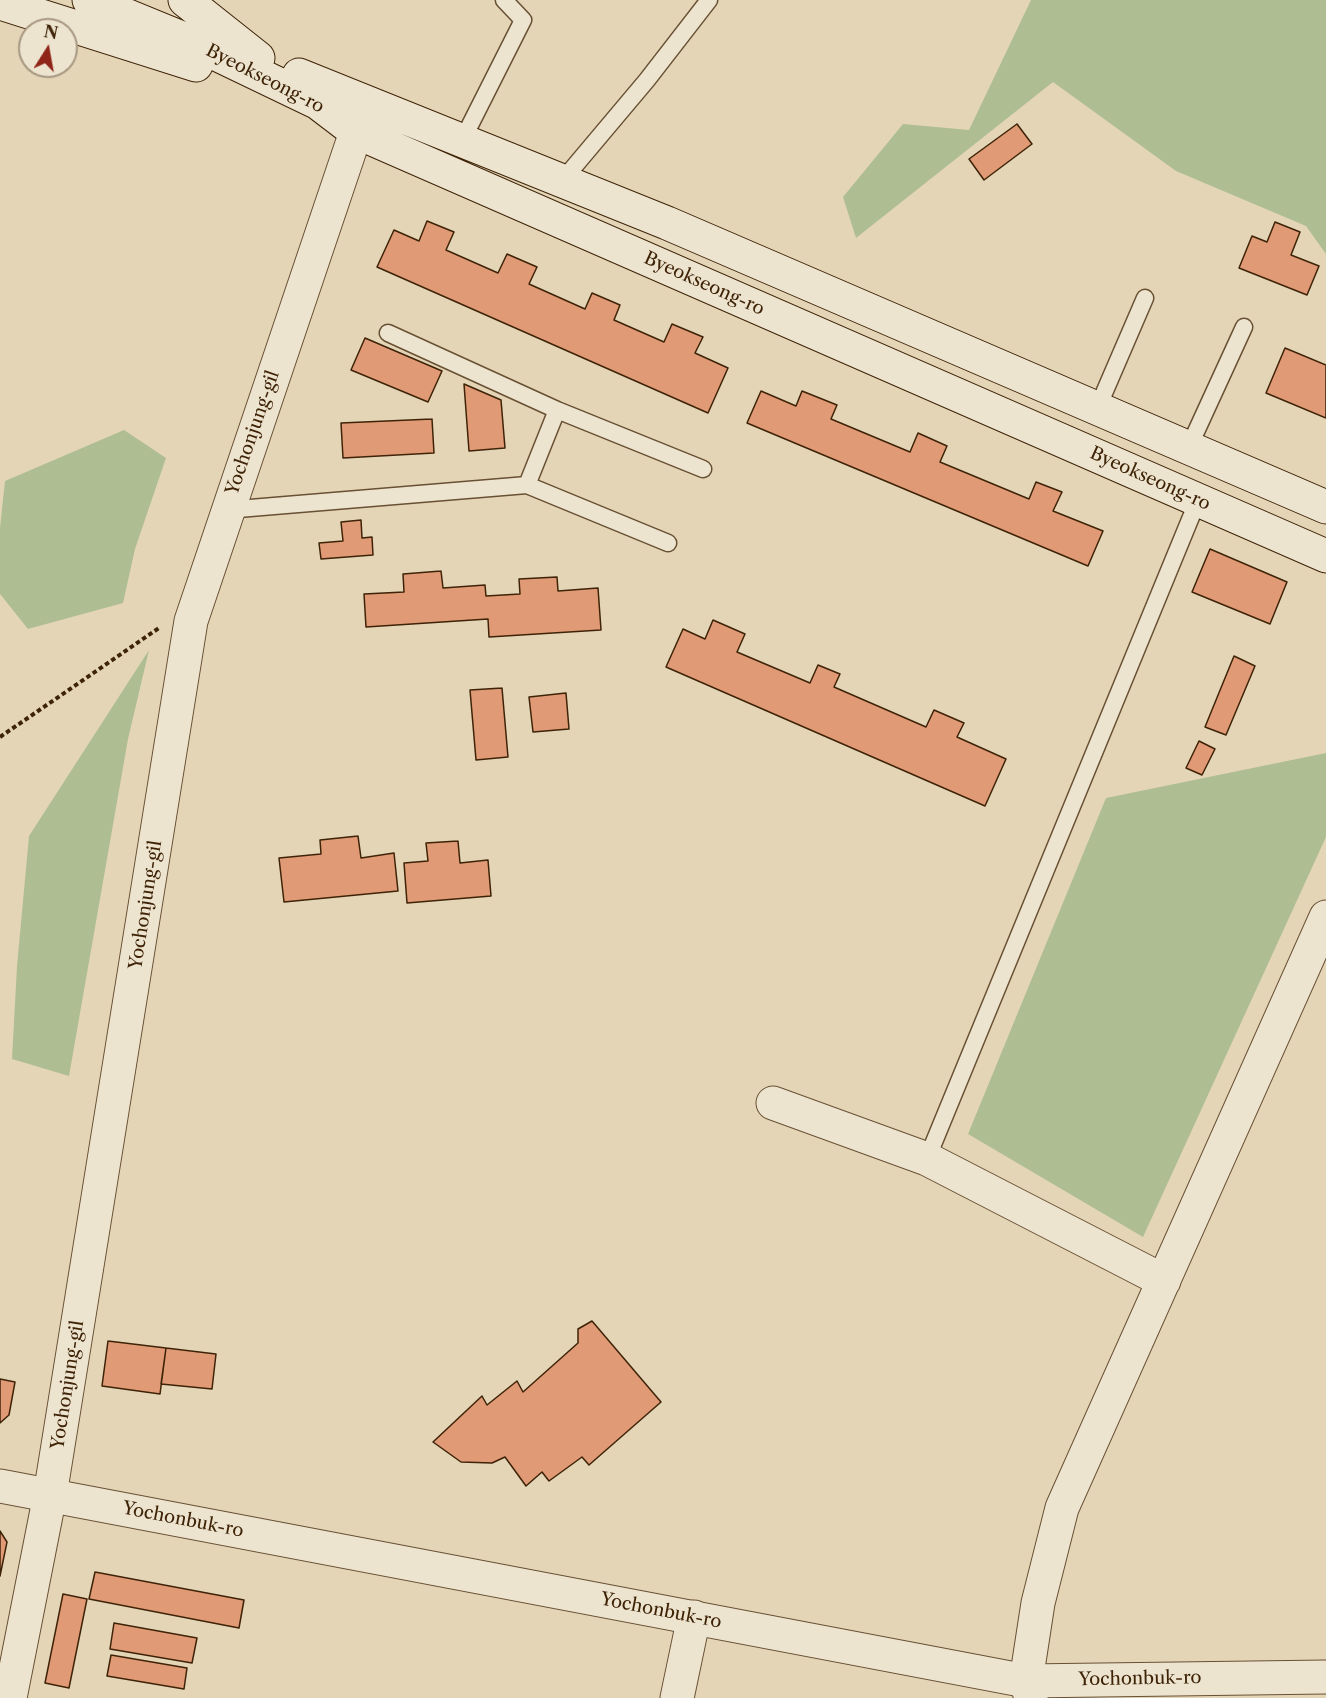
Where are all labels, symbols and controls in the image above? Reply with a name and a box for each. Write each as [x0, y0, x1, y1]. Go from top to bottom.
north arrow [18, 18, 78, 78]
text: N [42, 21, 60, 43]
street label: Byeokseong-ro [202, 40, 328, 118]
street label: Byeokseong-ro [640, 248, 768, 320]
street label: Yochonjung-gil [222, 368, 284, 498]
street label: Byeokseong-ro [1086, 443, 1214, 515]
street label: Yochonjung-gil [125, 839, 167, 971]
street label: Yochonjung-gil [47, 1319, 89, 1451]
street label: Yochonbuk-ro [121, 1498, 245, 1542]
street label: Yochonbuk-ro [599, 1589, 723, 1633]
street label: Yochonbuk-ro [1078, 1667, 1202, 1691]

